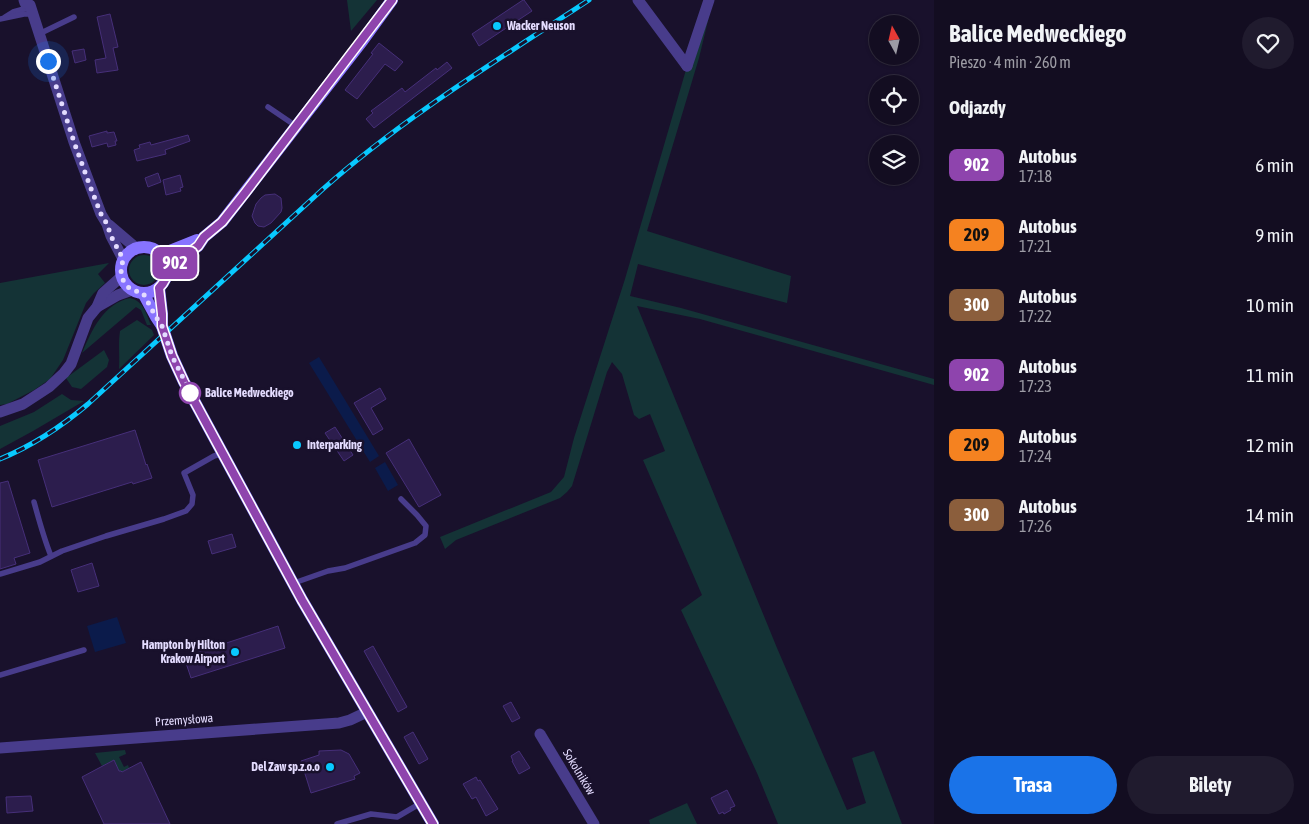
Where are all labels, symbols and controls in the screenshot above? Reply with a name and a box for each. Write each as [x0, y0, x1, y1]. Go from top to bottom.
north arrow [869, 15, 919, 65]
map controls [869, 15, 919, 185]
button: heart [1242, 17, 1294, 69]
place label: Wacker Neuson [506, 19, 575, 33]
marker: Wacker Neuson [491, 20, 503, 32]
text: Balice Medweckiego [949, 20, 1126, 47]
your location [36, 49, 61, 74]
text: Pieszo · 4 min · 260 m [949, 53, 1071, 71]
button: locate [869, 75, 919, 125]
text: Odjazdy [949, 96, 1006, 118]
button: layers [869, 135, 919, 185]
text: Autobus [1019, 145, 1077, 167]
text: 902 [964, 154, 989, 175]
text: 6 min [1255, 154, 1294, 176]
text: 17:18 [1019, 167, 1052, 185]
text: Autobus [1019, 215, 1077, 237]
text: 209 [964, 224, 989, 245]
text: 9 min [1255, 224, 1294, 246]
text: 17:21 [1019, 237, 1052, 255]
line badge: 902 [146, 247, 204, 279]
text: 902 [162, 252, 188, 273]
text: Autobus [1019, 285, 1077, 307]
text: 300 [964, 294, 989, 315]
text: 10 min [1246, 294, 1294, 316]
text: 17:22 [1019, 307, 1052, 325]
text: Autobus [1019, 355, 1077, 377]
text: 902 [964, 364, 989, 385]
text: 11 min [1246, 364, 1294, 386]
text: 17:23 [1019, 377, 1052, 395]
marker: Balice Medweckiego [179, 382, 201, 404]
place label: Balice Medweckiego [205, 386, 294, 400]
text: Autobus [1019, 425, 1077, 447]
text: 209 [964, 434, 989, 455]
text: 12 min [1246, 434, 1294, 456]
place label: Interparking [307, 438, 363, 452]
marker: Interparking [291, 439, 303, 451]
text: 17:24 [1019, 447, 1052, 465]
text: Autobus [1019, 495, 1077, 517]
text: 300 [964, 504, 989, 525]
text: 14 min [1246, 504, 1294, 526]
text: 17:26 [1019, 517, 1052, 535]
place label: Hampton by Hilton Krakow Airport [142, 638, 226, 666]
marker: Hampton by Hilton Krakow Airport [229, 646, 241, 658]
street label: Przemysłowa [155, 711, 213, 729]
street label: Sokolników [560, 747, 598, 797]
button: Trasa [949, 756, 1117, 814]
button: Bilety [1127, 756, 1294, 814]
place label: Del Zaw sp.z.o.o [251, 760, 320, 774]
marker: Del Zaw sp.z.o.o [324, 761, 336, 773]

